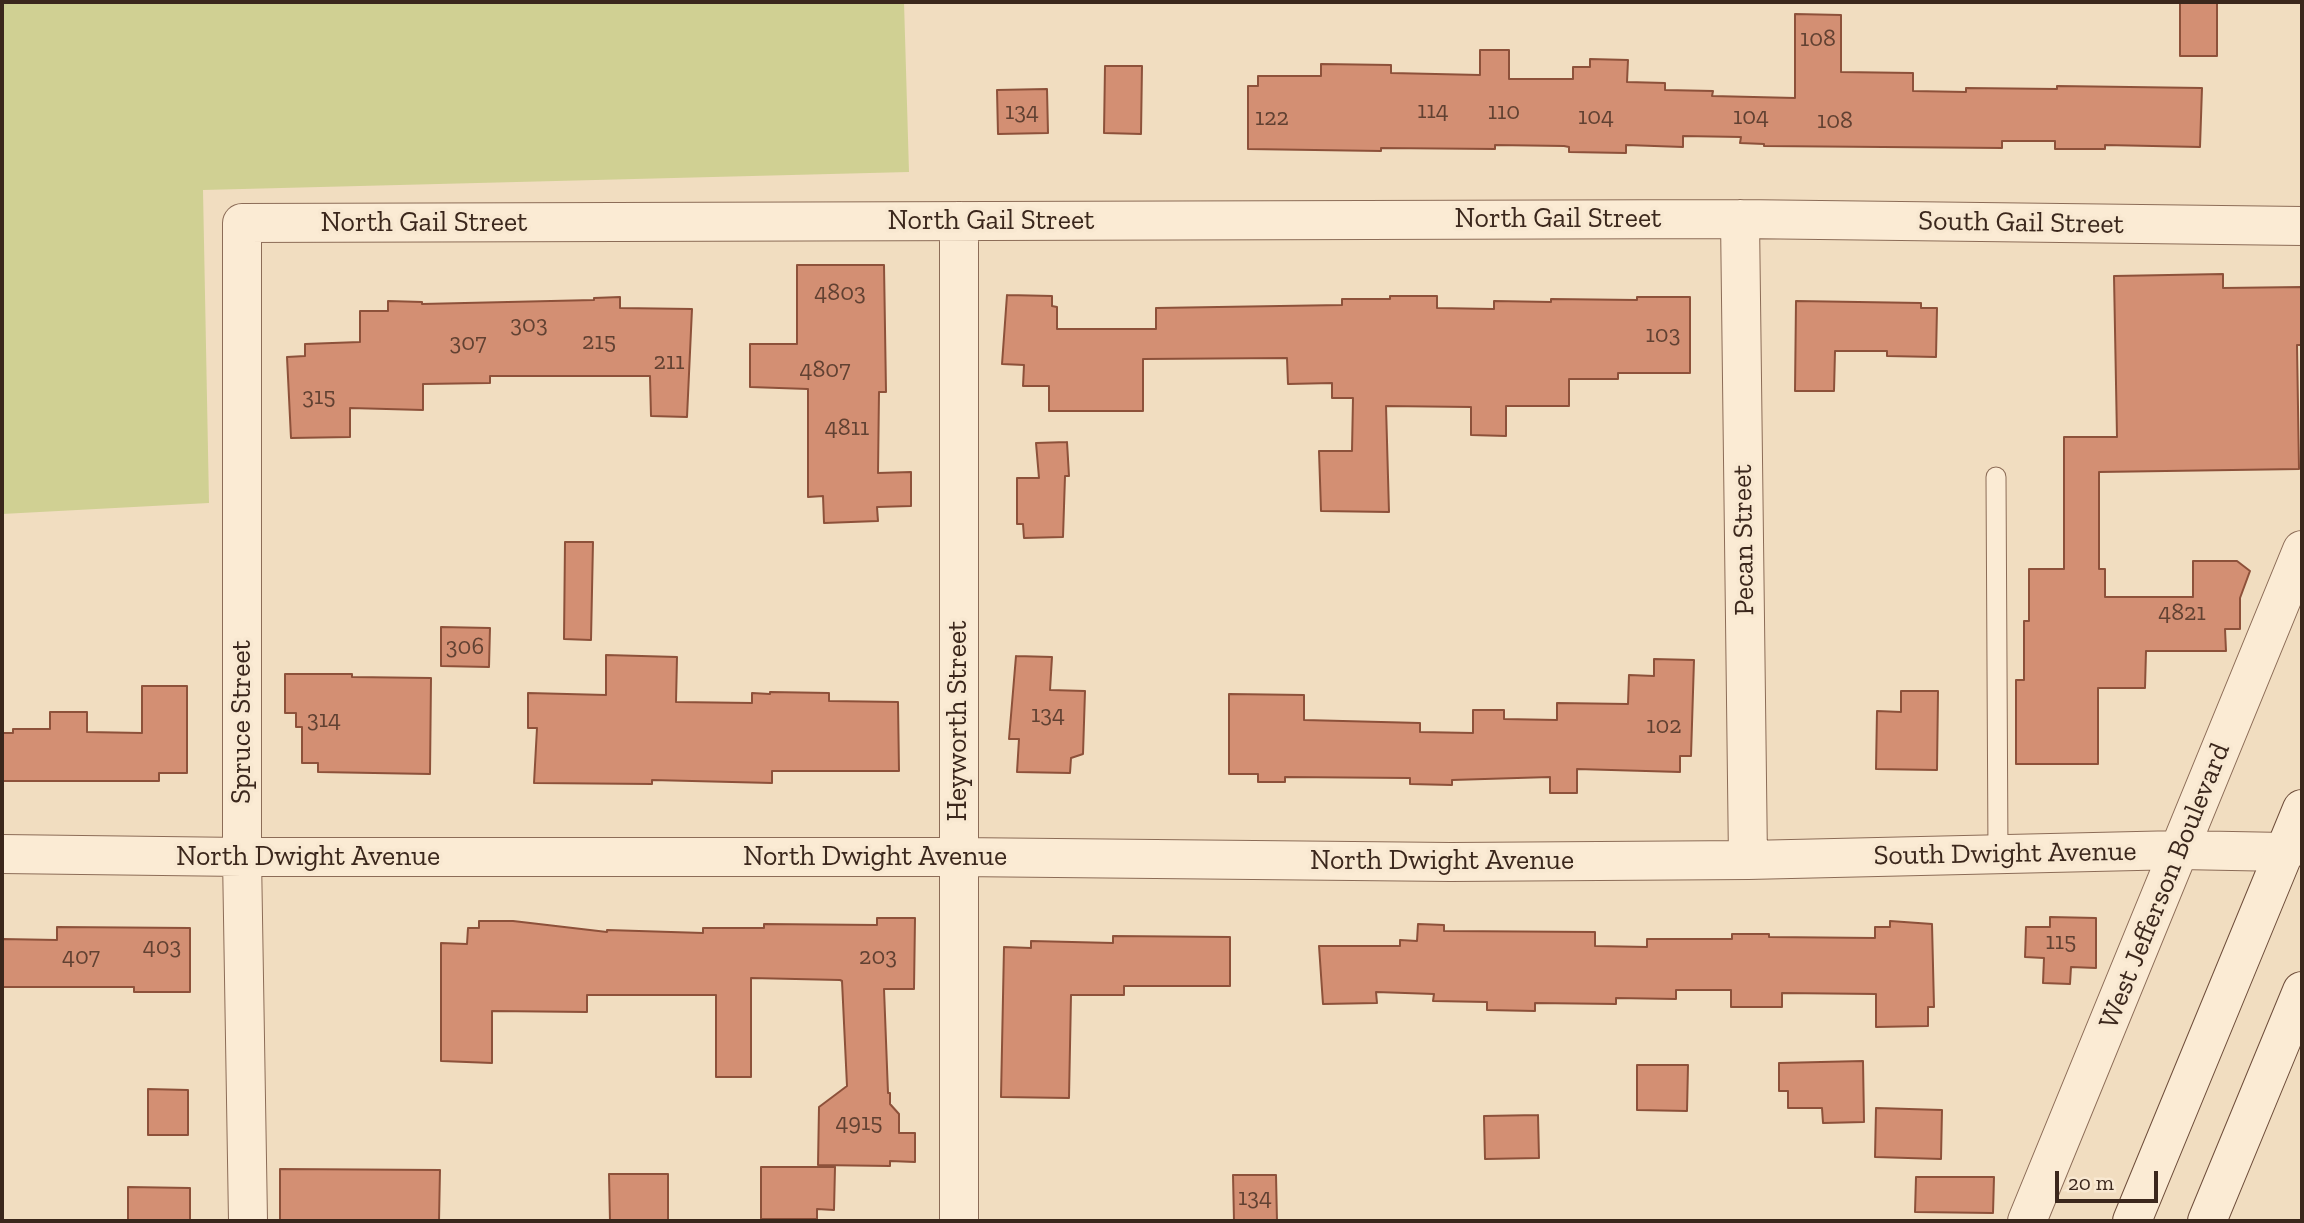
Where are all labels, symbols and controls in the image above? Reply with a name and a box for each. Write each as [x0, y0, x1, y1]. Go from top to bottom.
house number: 108 [1800, 25, 1836, 53]
house number: 114 [1417, 97, 1449, 125]
house number: 134 [1005, 98, 1039, 126]
house number: 110 [1488, 98, 1520, 126]
house number: 104 [1578, 103, 1614, 131]
house number: 104 [1733, 103, 1769, 131]
house number: 122 [1255, 104, 1289, 132]
house number: 108 [1817, 107, 1853, 135]
street label: North Gail Street [1455, 202, 1661, 236]
street label: North Gail Street [888, 204, 1094, 238]
street label: South Gail Street [1918, 204, 2124, 242]
street label: North Gail Street [321, 206, 527, 240]
house number: 4803 [814, 279, 866, 307]
house number: 303 [510, 311, 548, 339]
house number: 103 [1646, 321, 1680, 349]
house number: 215 [582, 328, 616, 356]
house number: 307 [450, 329, 486, 357]
house number: 211 [654, 348, 684, 376]
house number: 4807 [800, 356, 850, 384]
house number: 315 [302, 383, 336, 411]
house number: 4811 [825, 414, 869, 442]
street label: Pecan Street [1726, 464, 1762, 616]
house number: 4821 [2158, 599, 2206, 627]
street label: Heyworth Street [941, 621, 975, 821]
house number: 306 [446, 633, 484, 661]
street label: Spruce Street [225, 640, 259, 804]
house number: 134 [1031, 701, 1065, 729]
house number: 314 [307, 706, 341, 734]
house number: 102 [1646, 712, 1682, 740]
street label: West Jefferson Boulevard [2092, 738, 2238, 1034]
street label: South Dwight Avenue [1873, 835, 2137, 873]
street label: North Dwight Avenue [176, 840, 440, 874]
street label: North Dwight Avenue [743, 840, 1007, 874]
street label: North Dwight Avenue [1310, 844, 1574, 878]
house number: 115 [2046, 928, 2076, 956]
house number: 403 [143, 933, 181, 961]
house number: 407 [62, 943, 100, 971]
house number: 203 [859, 943, 897, 971]
house number: 4915 [835, 1109, 883, 1137]
scale bar [2059, 1156, 2162, 1200]
text: 20 m [2068, 1170, 2114, 1195]
house number: 134 [1238, 1184, 1272, 1212]

